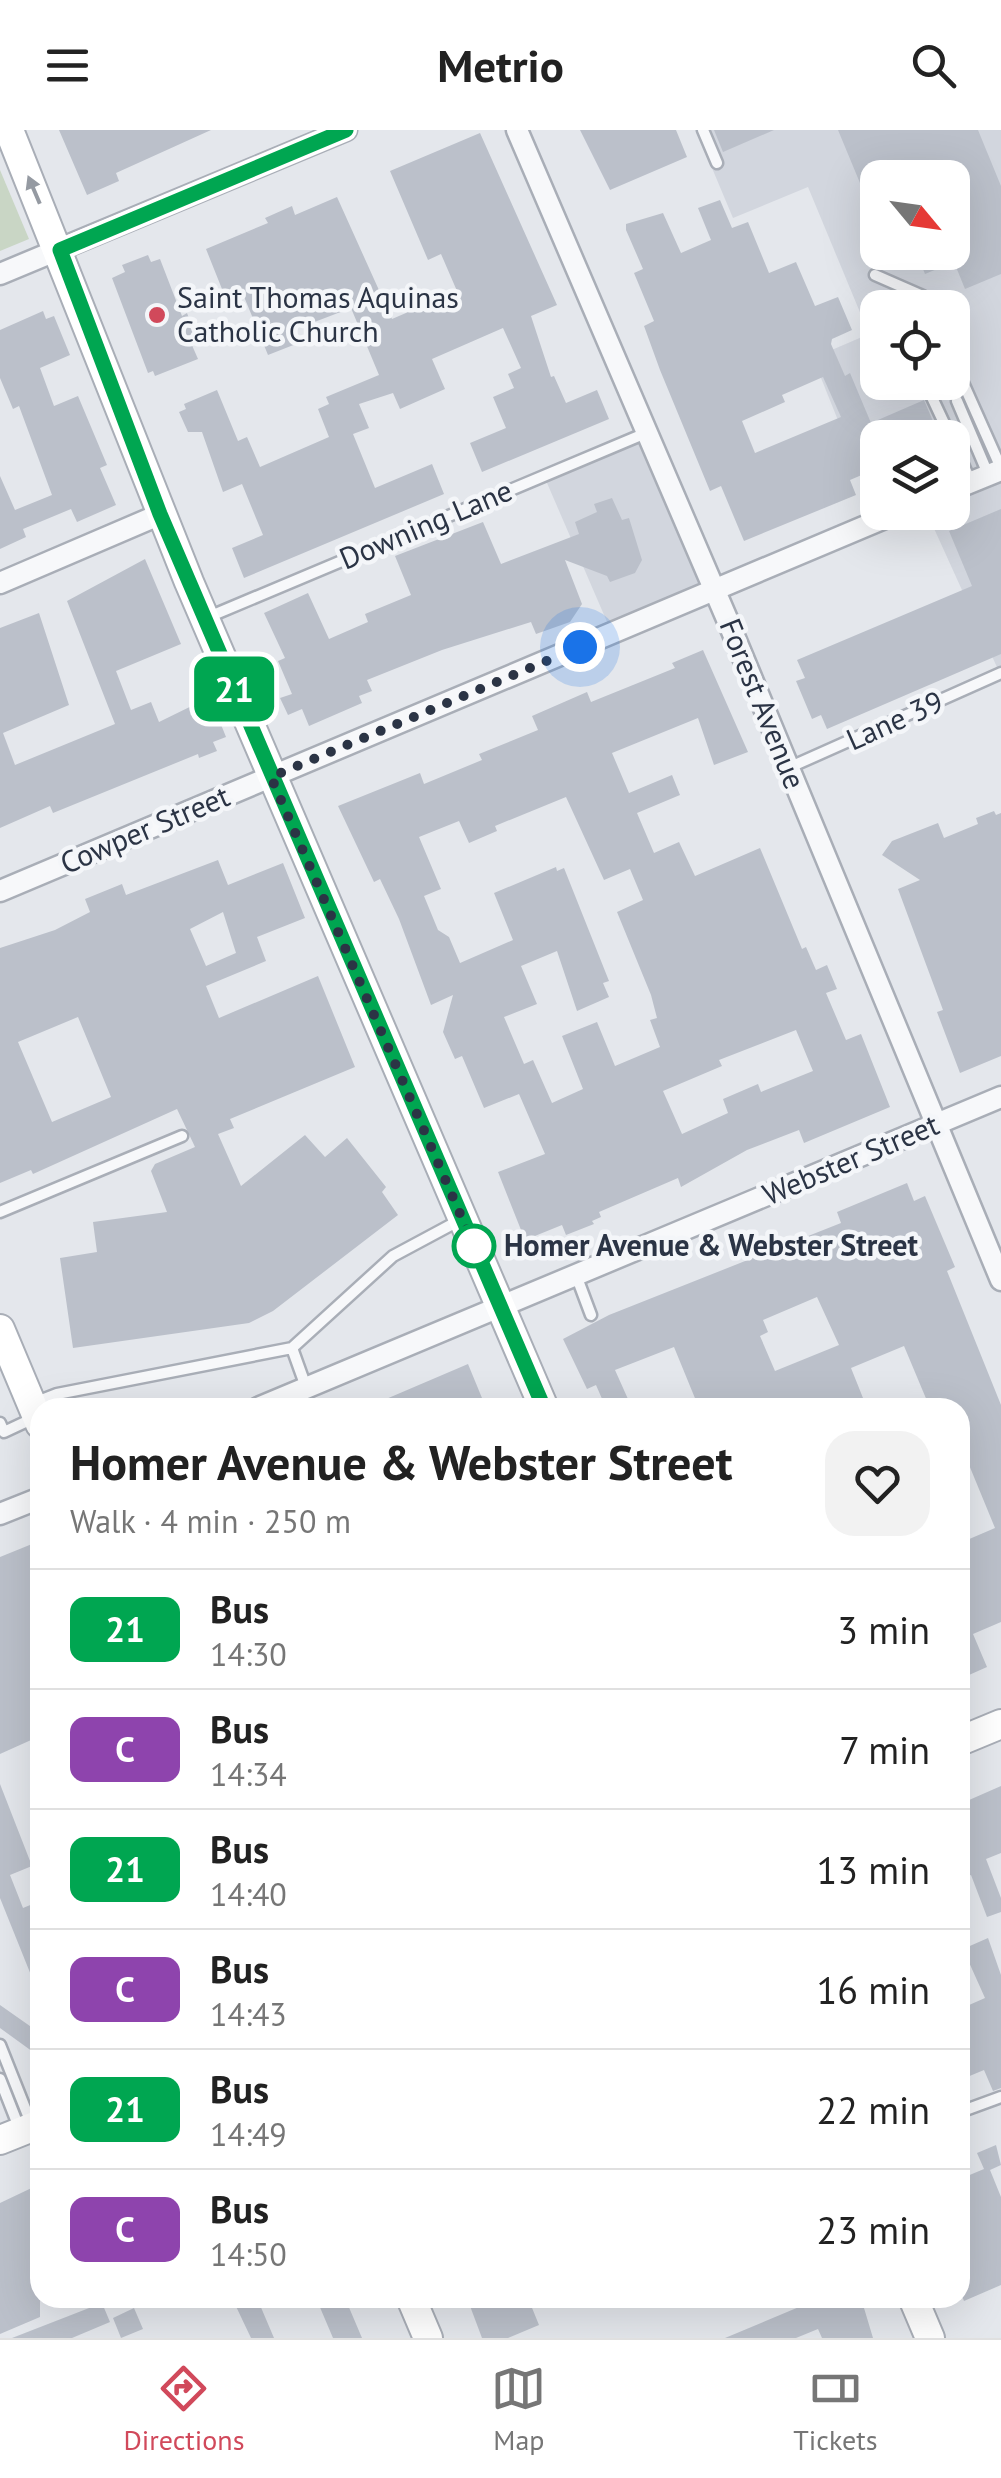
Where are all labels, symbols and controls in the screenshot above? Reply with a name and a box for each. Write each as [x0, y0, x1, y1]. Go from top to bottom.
text: Metrio [437, 36, 564, 94]
icon: menu [40, 38, 95, 93]
icon: search [906, 38, 961, 93]
north arrow [860, 160, 970, 270]
map controls [860, 160, 970, 530]
one-way arrow [26, 175, 42, 205]
place label: Saint Thomas Aquinas Catholic Church [177, 277, 459, 350]
button: locate [860, 290, 970, 400]
marker: Saint Thomas Aquinas Catholic Church [146, 304, 168, 326]
button: layers [860, 420, 970, 530]
street label: Downing Lane [333, 470, 518, 577]
street label: Forest Avenue [711, 612, 815, 794]
your location [555, 622, 605, 672]
line badge: 21 [189, 656, 279, 722]
text: 21 [214, 666, 254, 712]
street label: Lane 39 [840, 681, 949, 758]
street label: Cowper Street [54, 775, 235, 882]
street label: Webster Street [756, 1104, 944, 1213]
marker: Homer Avenue & Webster Street [453, 1225, 495, 1267]
place label: Homer Avenue & Webster Street [504, 1225, 919, 1264]
text: Homer Avenue & Webster Street [70, 1431, 732, 1493]
button: heart [825, 1431, 930, 1536]
text: Walk · 4 min · 250 m [70, 1500, 351, 1542]
text: Bus [210, 1584, 269, 1633]
text: 3 min [837, 1605, 930, 1654]
text: 21 [105, 1606, 145, 1652]
text: 14:30 [210, 1633, 287, 1675]
text: Bus [210, 1704, 269, 1753]
text: 7 min [839, 1725, 930, 1774]
text: C [115, 1726, 135, 1772]
text: 14:34 [210, 1753, 287, 1795]
text: Bus [210, 1824, 269, 1873]
text: 13 min [817, 1845, 930, 1894]
text: 21 [105, 1846, 145, 1892]
text: 14:40 [210, 1873, 287, 1915]
text: Bus [210, 1944, 269, 1993]
text: 16 min [817, 1965, 930, 2014]
text: C [115, 1966, 135, 2012]
text: 14:43 [210, 1993, 287, 2035]
text: Bus [210, 2064, 269, 2113]
text: 22 min [817, 2085, 930, 2134]
text: 21 [105, 2086, 145, 2132]
text: 14:49 [210, 2113, 287, 2155]
text: Bus [210, 2184, 269, 2233]
text: 23 min [817, 2205, 930, 2254]
text: C [115, 2206, 135, 2252]
text: 14:50 [210, 2233, 287, 2275]
tab: Directions [123, 2361, 244, 2458]
tab: Map [491, 2361, 546, 2458]
tab: Tickets [793, 2361, 878, 2458]

